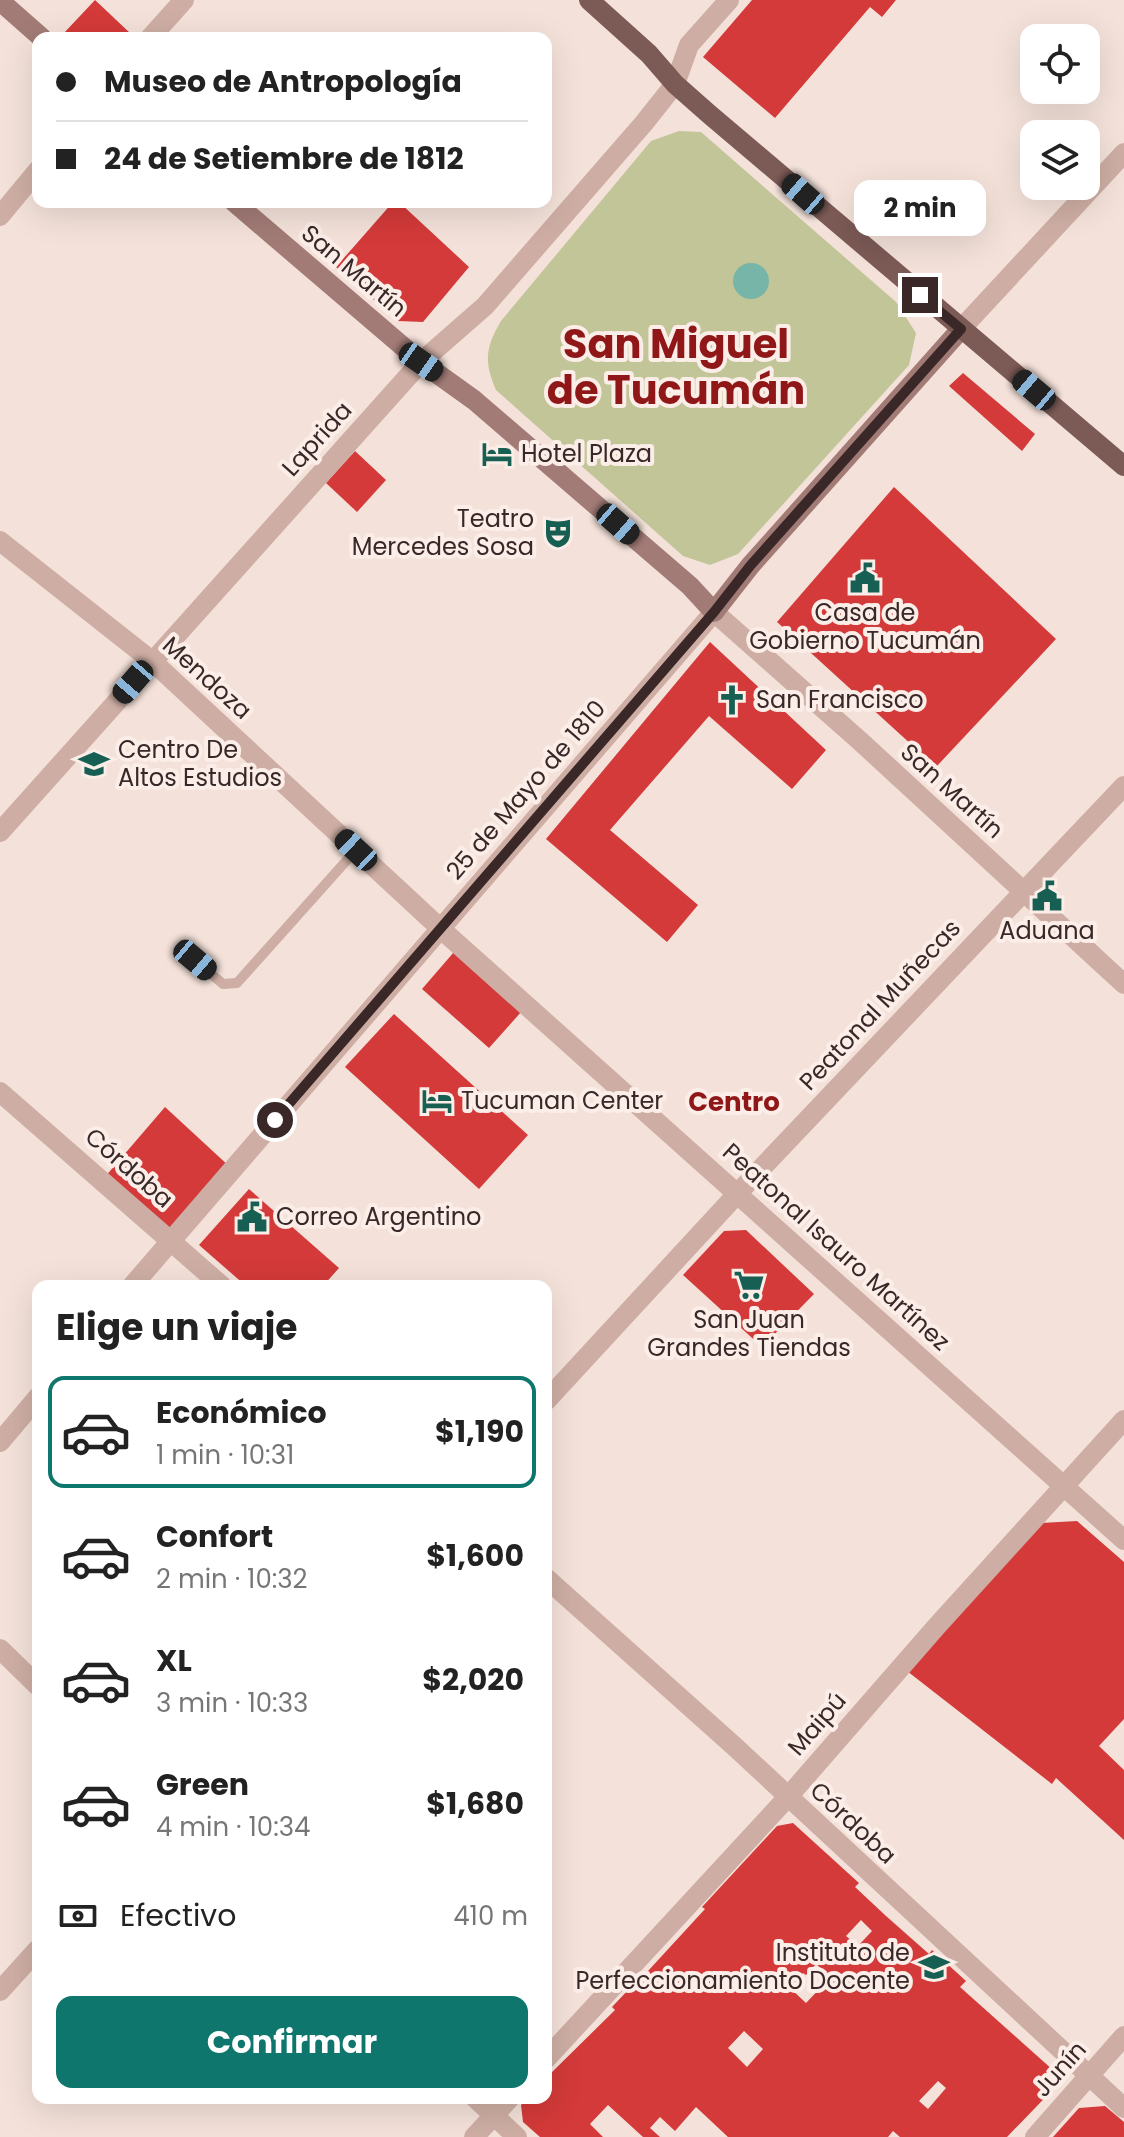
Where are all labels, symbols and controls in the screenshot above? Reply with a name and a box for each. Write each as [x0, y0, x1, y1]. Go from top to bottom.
map controls [1020, 24, 1100, 200]
button: locate [1020, 24, 1100, 104]
text: Museo de Antropología [104, 60, 462, 103]
button: layers [1020, 120, 1100, 200]
text: 24 de Setiembre de 1812 [104, 137, 464, 180]
car [777, 169, 829, 219]
callout: 2 min [854, 179, 986, 235]
text: 2 min [883, 190, 957, 226]
street label: San Martín [295, 217, 414, 324]
route end [902, 277, 938, 313]
district label: San Miguel de Tucumán [547, 316, 805, 418]
car [394, 338, 448, 386]
car [1008, 365, 1060, 415]
street label: Laprida [274, 394, 359, 483]
hotel icon: Hotel Plaza [480, 437, 514, 471]
place label: Hotel Plaza [521, 437, 652, 470]
car [592, 499, 644, 549]
place label: Teatro Mercedes Sosa [352, 502, 534, 563]
theatre icon: Teatro Mercedes Sosa [541, 516, 575, 550]
public building icon: Casa de Gobierno Tucumán [848, 561, 882, 595]
place label: Casa de Gobierno Tucumán [749, 596, 981, 657]
street label: Mendoza [156, 629, 259, 727]
car [108, 656, 158, 708]
church icon: San Francisco [715, 683, 749, 717]
place label: San Francisco [756, 683, 924, 716]
street label: 25 de Mayo de 1810 [438, 693, 613, 887]
place label: Centro De Altos Estudios [118, 733, 282, 794]
street label: San Martín [894, 736, 1011, 846]
school or university icon: Centro De Altos Estudios [77, 747, 111, 781]
car [330, 825, 382, 875]
public building icon: Aduana [1030, 879, 1064, 913]
street label: Peatonal Muñecas [792, 912, 968, 1097]
place label: Aduana [999, 914, 1095, 947]
car [169, 935, 221, 985]
hotel icon: Tucuman Center [420, 1084, 454, 1118]
place label: Tucuman Center [461, 1084, 663, 1117]
district label: Centro [688, 1084, 780, 1120]
route start [257, 1102, 293, 1138]
street label: Córdoba [78, 1120, 180, 1215]
street label: Peatonal Isauro Martínez [716, 1136, 957, 1358]
public building icon: Correo Argentino [235, 1200, 269, 1234]
place label: Correo Argentino [276, 1200, 481, 1233]
supermarket icon: San Juan Grandes Tiendas [732, 1268, 766, 1302]
text: Elige un viaje [56, 1302, 298, 1353]
place label: San Juan Grandes Tiendas [647, 1303, 851, 1364]
text: Económico [156, 1391, 327, 1434]
icon: car [60, 1396, 132, 1468]
text: $1,190 [435, 1410, 524, 1453]
text: 1 min · 10:31 [156, 1437, 294, 1473]
text: Confort [156, 1515, 273, 1558]
icon: car [60, 1520, 132, 1592]
text: $1,600 [426, 1534, 524, 1577]
text: 2 min · 10:32 [156, 1561, 308, 1597]
text: XL [156, 1639, 192, 1682]
icon: car [60, 1644, 132, 1716]
text: $2,020 [422, 1658, 524, 1701]
text: 3 min · 10:33 [156, 1685, 308, 1721]
street label: Maipú [780, 1685, 853, 1763]
text: Green [156, 1763, 249, 1806]
icon: car [60, 1768, 132, 1840]
street label: Córdoba [803, 1774, 904, 1871]
text: $1,680 [426, 1782, 524, 1825]
text: 4 min · 10:34 [156, 1809, 310, 1845]
icon: cash [56, 1894, 100, 1938]
text: Efectivo [120, 1894, 236, 1937]
text: 410 m [453, 1898, 528, 1934]
place label: Instituto de Perfeccionamiento Docente [575, 1936, 910, 1997]
school or university icon: Instituto de Perfeccionamiento Docente [917, 1950, 951, 1984]
button: Confirmar [56, 1996, 528, 2088]
street label: Junín [1026, 2034, 1094, 2104]

